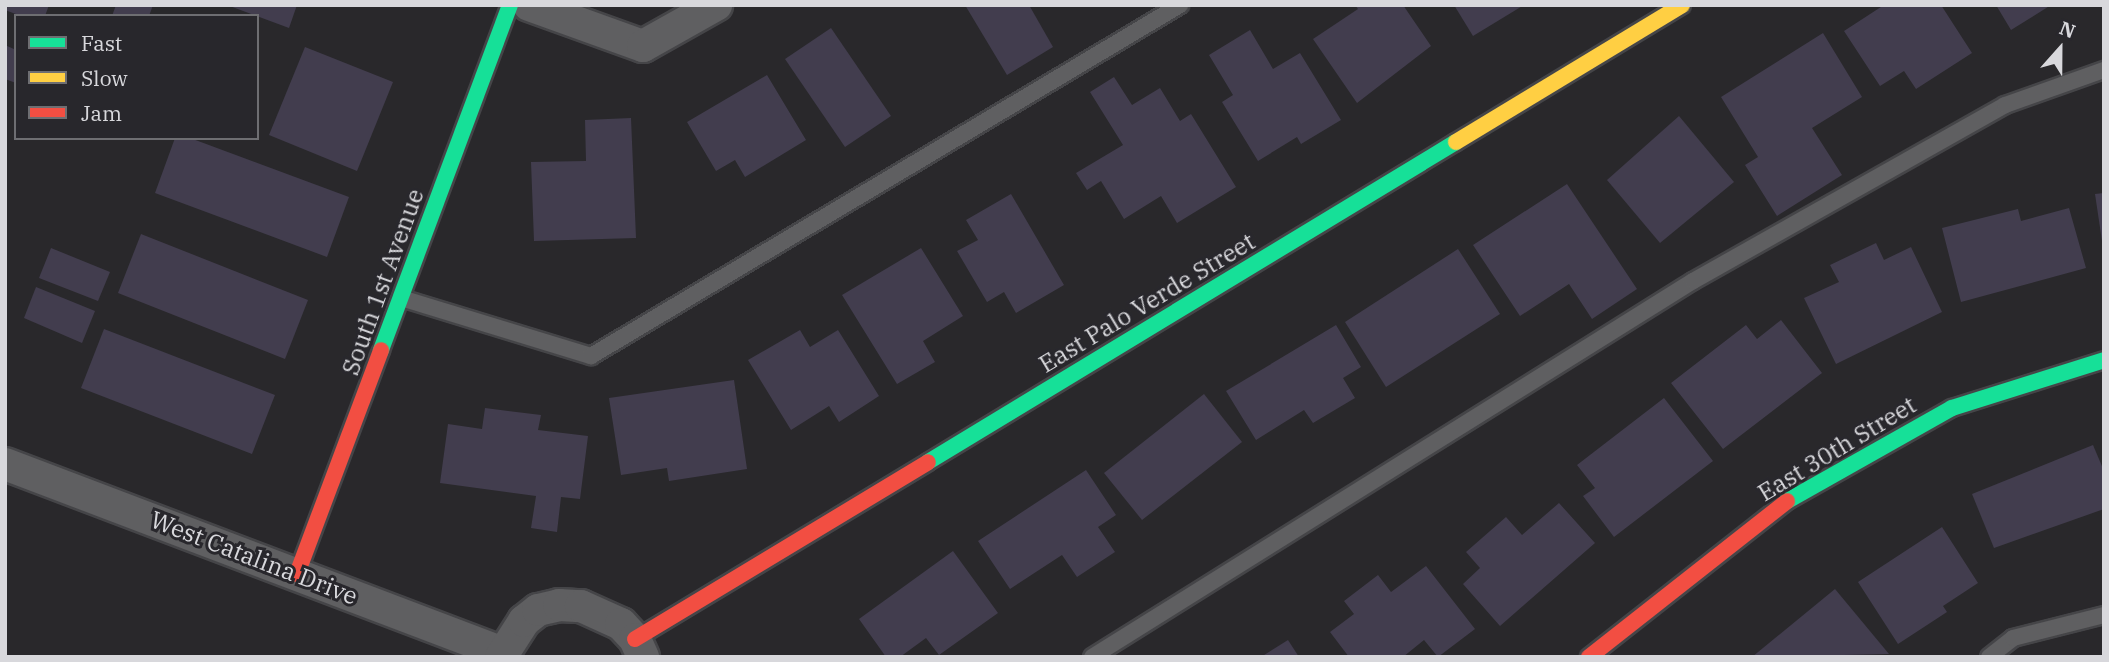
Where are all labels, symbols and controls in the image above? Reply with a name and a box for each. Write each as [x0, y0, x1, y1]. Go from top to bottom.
legend [14, 14, 259, 140]
north arrow [2025, 14, 2095, 84]
text: N [2056, 15, 2079, 43]
text: Fast [81, 29, 122, 57]
text: Slow [81, 64, 128, 92]
text: Jam [81, 99, 122, 127]
street label: South 1st Avenue [336, 185, 430, 379]
street label: East Palo Verde Street [1034, 227, 1260, 379]
street label: East 30th Street [1753, 390, 1921, 508]
street label: West Catalina Drive [146, 505, 362, 611]

